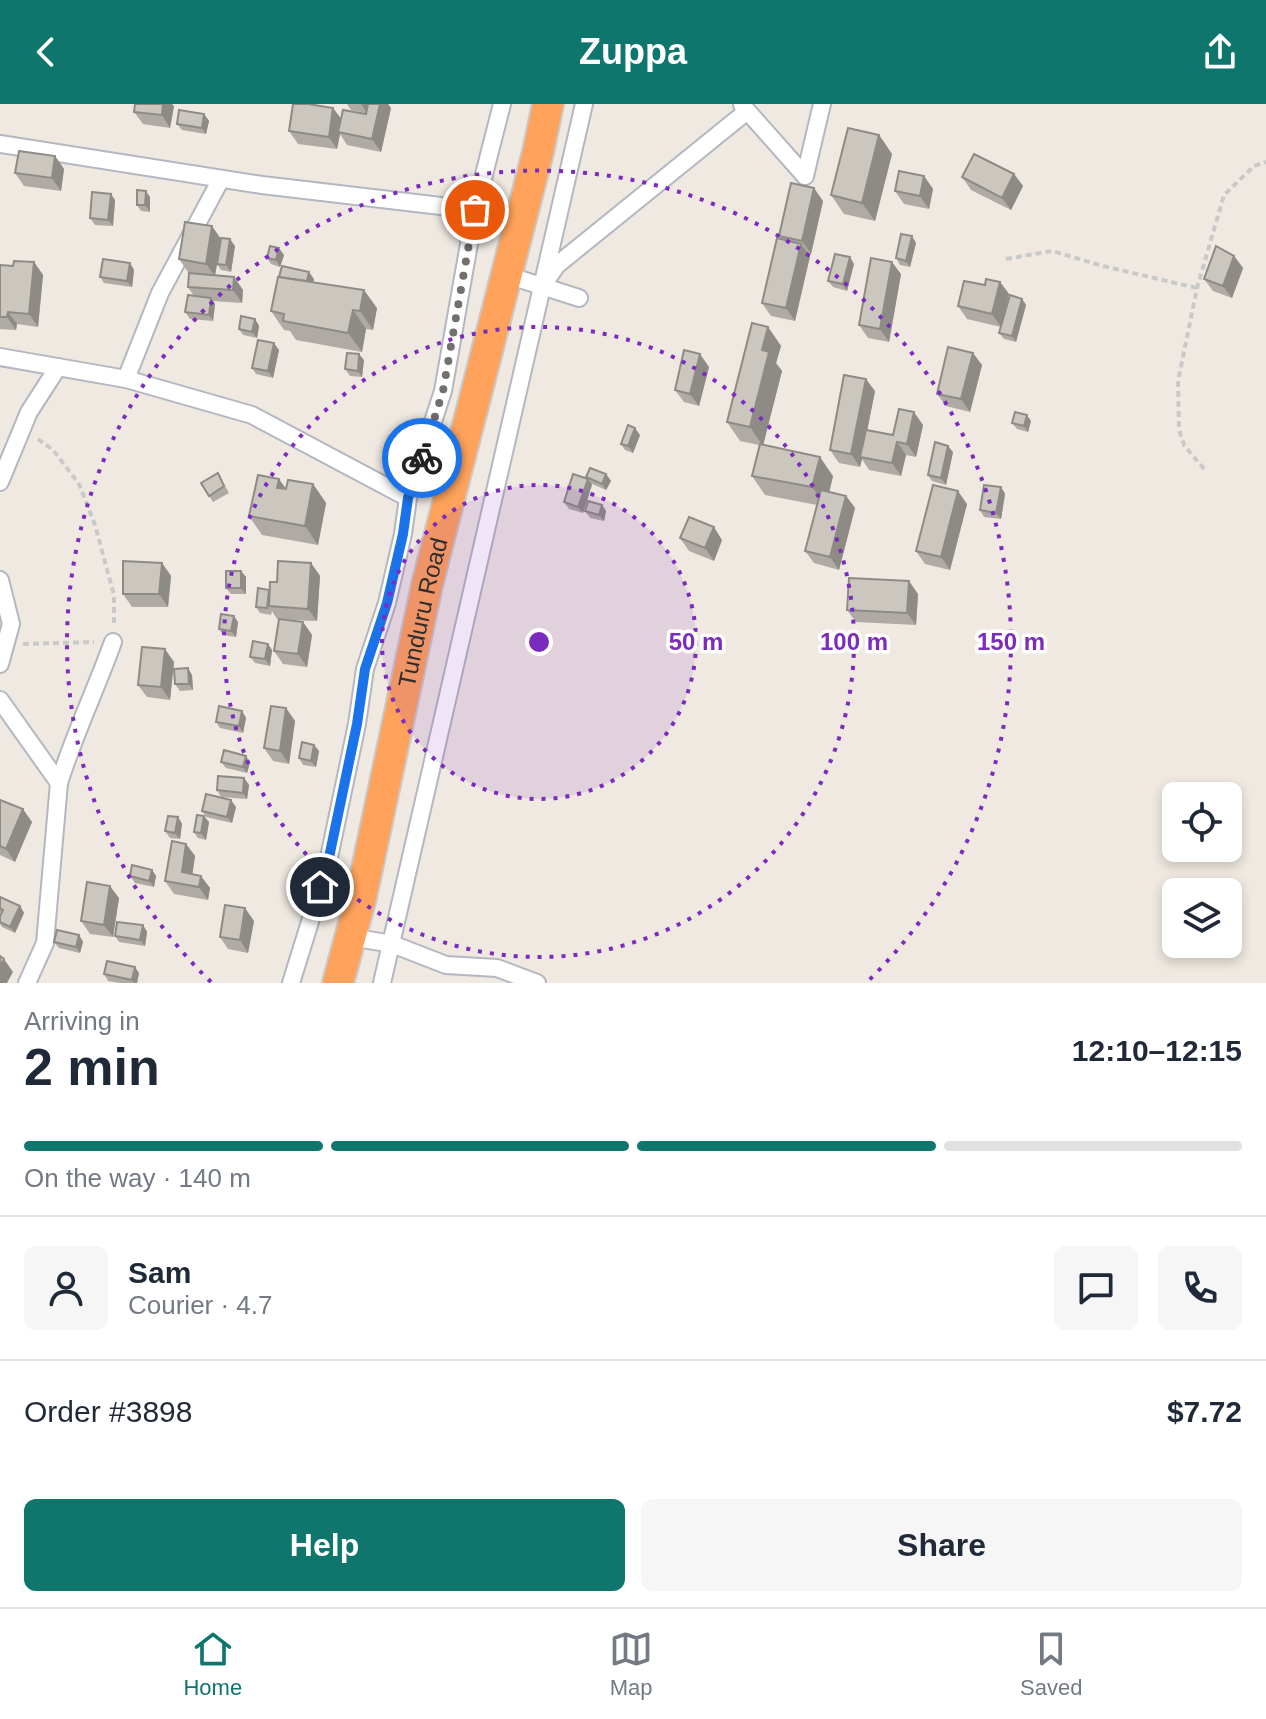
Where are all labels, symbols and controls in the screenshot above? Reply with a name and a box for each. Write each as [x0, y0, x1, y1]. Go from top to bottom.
icon: back [24, 30, 68, 74]
icon: share [1198, 30, 1242, 74]
text: Zuppa [579, 31, 687, 72]
pin [441, 176, 509, 244]
icon: bag [453, 188, 497, 232]
courier [382, 418, 462, 498]
icon: bike [400, 436, 444, 480]
street label: Tunduru Road [392, 535, 452, 690]
centre of rings [525, 628, 553, 656]
text: 50 m [669, 628, 723, 655]
text: 100 m [820, 628, 888, 655]
text: 150 m [977, 628, 1045, 655]
map controls [1162, 782, 1242, 958]
button: locate [1162, 782, 1242, 862]
pin [286, 853, 354, 921]
icon: home [298, 865, 342, 909]
button: layers [1162, 878, 1242, 958]
text: Arriving in [24, 1006, 140, 1036]
text: 12:10–12:15 [1072, 1034, 1242, 1067]
text: 2 min [24, 1038, 160, 1096]
text: On the way · 140 m [24, 1163, 251, 1193]
button: person [24, 1246, 108, 1330]
button: chat [1054, 1246, 1138, 1330]
button: phone [1158, 1246, 1242, 1330]
text: Sam [128, 1256, 191, 1289]
text: Courier · 4.7 [128, 1290, 273, 1320]
text: Order #3898 [24, 1395, 192, 1428]
text: $7.72 [1167, 1395, 1242, 1428]
button: Help [24, 1499, 625, 1591]
button: Share [641, 1499, 1242, 1591]
tab: Home [183, 1627, 242, 1701]
tab: Map [609, 1627, 653, 1701]
tab: Saved [1020, 1627, 1083, 1701]

